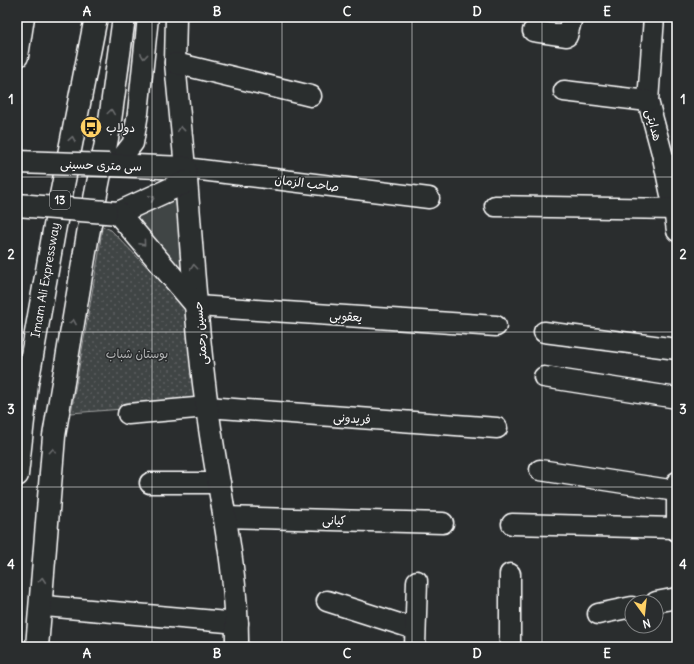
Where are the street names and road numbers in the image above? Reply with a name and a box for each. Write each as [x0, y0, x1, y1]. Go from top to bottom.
street label: هدایتی [642, 108, 665, 143]
street label: سی متری حسینی [60, 156, 142, 175]
street label: صاحب الزمان [274, 172, 340, 195]
road number: 13 [50, 191, 70, 209]
street label: Imam Ali Expressway [27, 221, 63, 339]
street label: حسین رحمتی [190, 300, 211, 366]
street label: یعقوبی [329, 307, 363, 326]
street label: فریدونی [333, 409, 371, 428]
street label: کیانی [322, 512, 346, 529]

